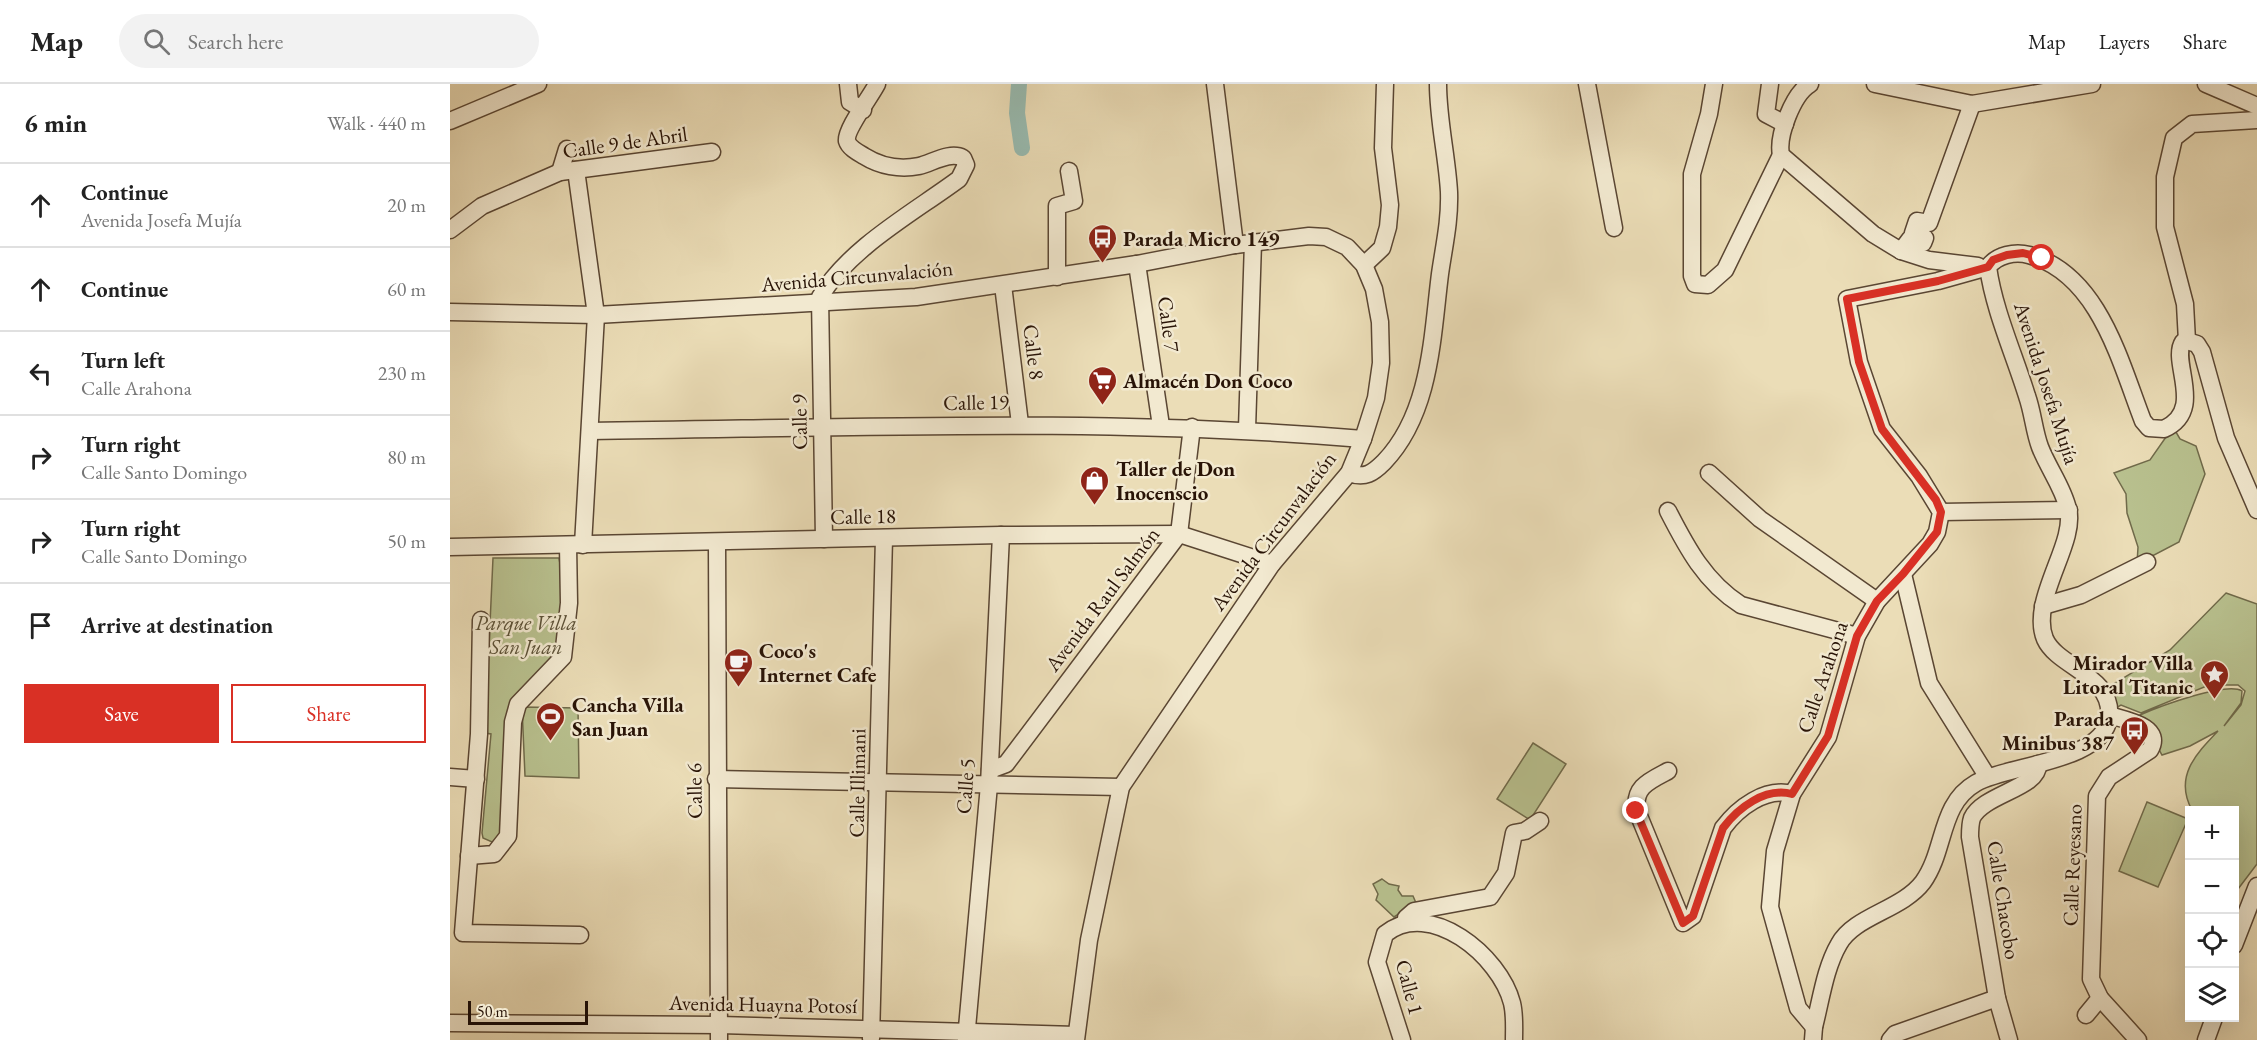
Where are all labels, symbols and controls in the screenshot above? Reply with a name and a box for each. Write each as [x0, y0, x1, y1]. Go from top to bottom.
search box [119, 14, 539, 68]
text: Map [30, 23, 83, 59]
icon: search [140, 25, 173, 58]
text: Search here [188, 27, 283, 56]
text: Map [2028, 28, 2066, 55]
text: Layers [2099, 28, 2150, 55]
text: Share [2183, 28, 2227, 55]
text: 6 min [24, 106, 87, 140]
text: Walk · 440 m [327, 110, 426, 136]
street label: Calle 9 de Abril [561, 120, 689, 164]
text: Continue [81, 178, 168, 207]
icon: ahead [24, 189, 57, 222]
text: 20 m [387, 192, 426, 218]
text: Avenida Josefa Mujía [81, 207, 242, 233]
bus stop icon: Parada Micro 149 [1086, 222, 1118, 264]
place label: Parada Micro 149 [1123, 225, 1279, 252]
route start [2028, 244, 2054, 270]
street label: Avenida Circunvalación [759, 254, 954, 298]
icon: ahead [24, 273, 57, 306]
text: Continue [81, 275, 168, 304]
text: 60 m [387, 276, 426, 302]
street label: Calle 7 [1152, 294, 1186, 354]
street label: Avenida Josefa Mujía [2008, 298, 2086, 468]
street label: Calle 8 [1017, 323, 1051, 381]
text: Turn left [81, 346, 165, 375]
icon: left [24, 357, 57, 390]
text: 230 m [378, 360, 426, 386]
supermarket icon: Almacén Don Coco [1086, 364, 1118, 406]
place label: Almacén Don Coco [1122, 367, 1293, 394]
text: Calle Arahona [81, 375, 192, 401]
street label: Calle 19 [943, 388, 1009, 416]
street label: Calle 9 [785, 394, 813, 450]
text: Turn right [81, 430, 180, 459]
icon: right [24, 441, 57, 474]
text: 80 m [387, 444, 426, 470]
street label: Avenida Circunvalación [1204, 446, 1342, 617]
place label: Taller de Don Inocenscio [1116, 455, 1235, 506]
text: Calle Santo Domingo [81, 459, 247, 485]
shop icon: Taller de Don Inocenscio [1079, 464, 1111, 506]
street label: Calle 18 [830, 502, 896, 530]
text: Turn right [81, 514, 180, 543]
street label: Avenida Raul Salmón [1038, 521, 1165, 677]
icon: right [24, 525, 57, 558]
text: 50 m [387, 528, 426, 554]
text: Calle Santo Domingo [81, 543, 247, 569]
icon: arrive [24, 609, 57, 642]
park label: Parque Villa San Juan [475, 609, 577, 660]
text: Arrive at destination [81, 611, 273, 640]
street label: Calle Arahona [1790, 617, 1854, 736]
place label: Coco's Internet Cafe [759, 637, 877, 688]
cafe icon: Coco's Internet Cafe [722, 646, 754, 688]
place label: Mirador Villa Litoral Titanic [2063, 649, 2194, 700]
place icon: Mirador Villa Litoral Titanic [2198, 658, 2230, 700]
button: Save [24, 684, 219, 743]
button: Share [231, 684, 426, 743]
place label: Cancha Villa San Juan [572, 691, 684, 742]
sports icon: Cancha Villa San Juan [535, 700, 567, 742]
place label: Parada Minibus 387 [2002, 705, 2115, 756]
bus stop icon: Parada Minibus 387 [2119, 714, 2151, 756]
street label: Calle Illimani [843, 728, 871, 838]
street label: Calle 5 [950, 757, 980, 815]
street label: Calle 6 [680, 763, 708, 819]
route end [1622, 797, 1648, 823]
street label: Calle Reyesano [2056, 803, 2088, 927]
map controls [2185, 806, 2239, 1022]
button: + [2185, 806, 2239, 860]
street label: Calle Chacobo [1981, 839, 2027, 961]
button: − [2185, 860, 2239, 914]
button: locate [2185, 914, 2239, 968]
street label: Calle 1 [1390, 957, 1430, 1017]
button: layers [2185, 968, 2239, 1022]
street label: Avenida Huayna Potosí [668, 989, 858, 1019]
scale bar [468, 998, 588, 1026]
text: 50 m [477, 1001, 508, 1022]

